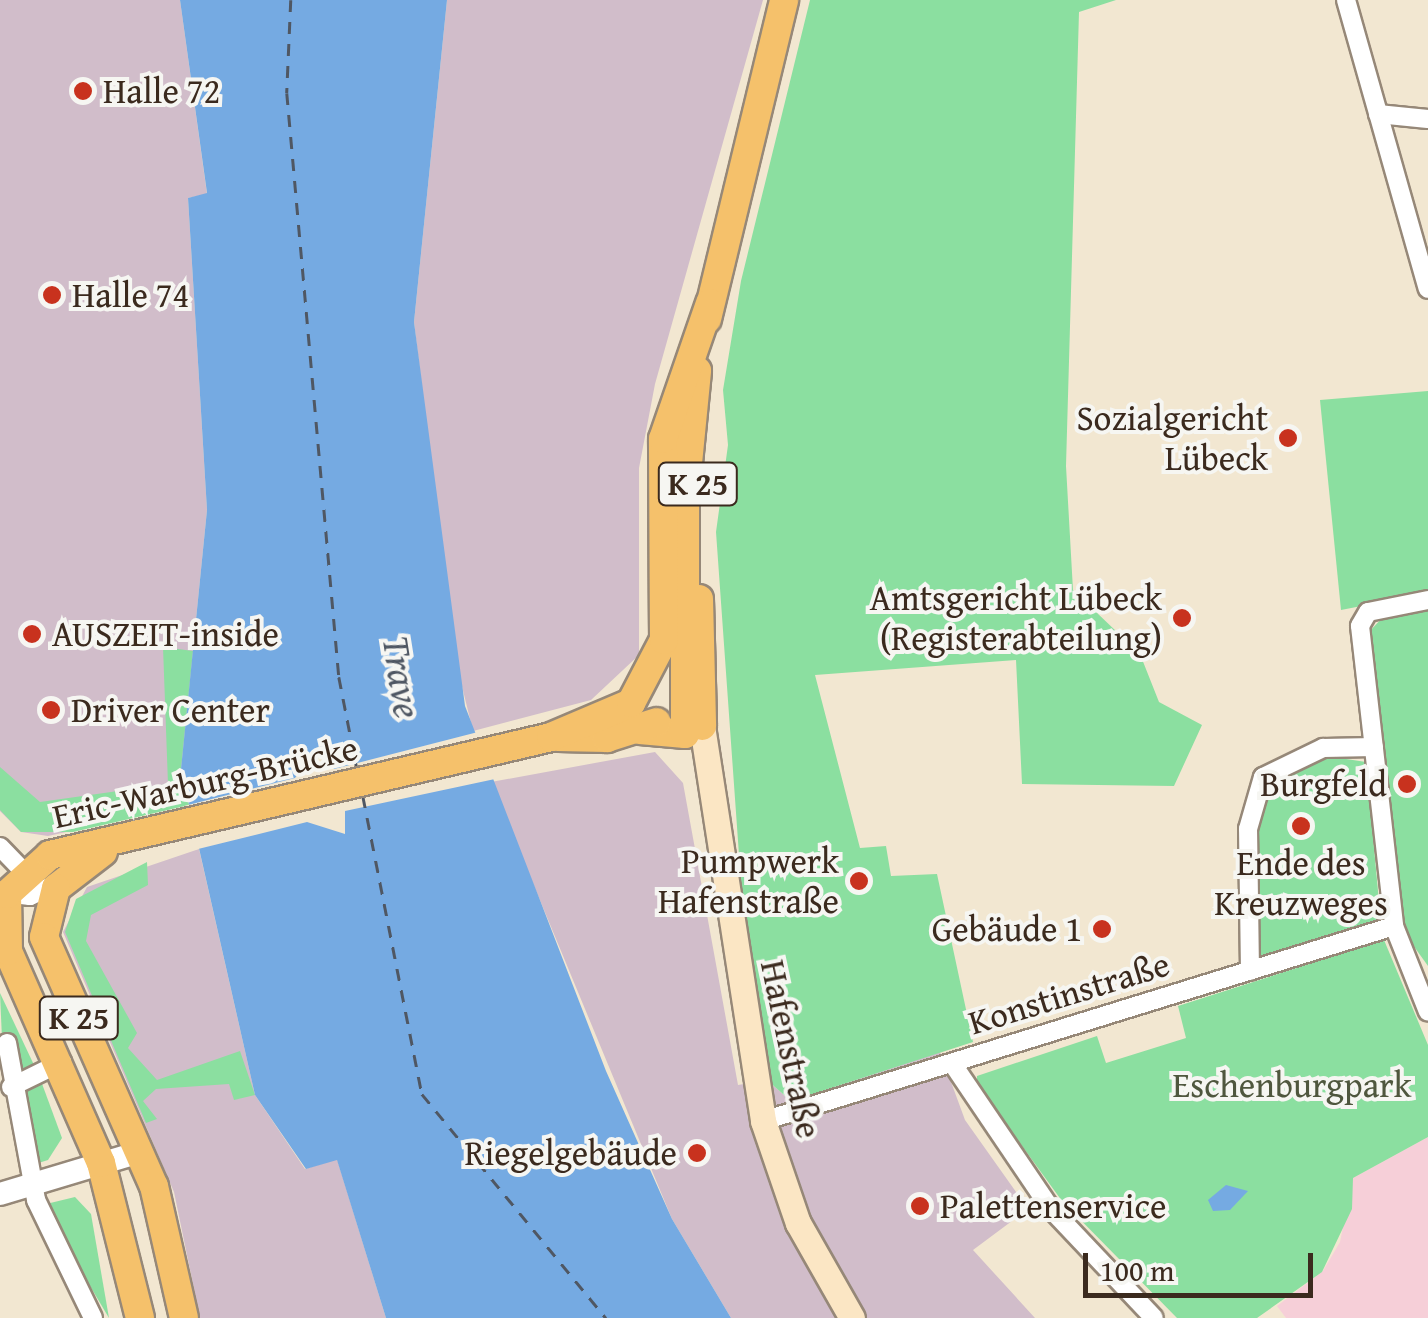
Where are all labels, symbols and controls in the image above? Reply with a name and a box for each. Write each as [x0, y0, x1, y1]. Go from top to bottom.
place label: Halle 72 [103, 70, 220, 112]
marker: Halle 72 [72, 80, 94, 102]
place label: Halle 74 [72, 274, 189, 316]
marker: Halle 74 [41, 284, 63, 306]
place label: Sozialgericht Lübeck [1076, 397, 1268, 479]
marker: Sozialgericht Lübeck [1277, 427, 1299, 449]
road number: K 25 [656, 457, 740, 511]
place label: Amtsgericht Lübeck (Registerabteilung) [870, 577, 1162, 659]
marker: Amtsgericht Lübeck (Registerabteilung) [1171, 607, 1193, 629]
place label: AUSZEIT-inside [52, 613, 279, 655]
marker: AUSZEIT-inside [21, 623, 43, 645]
water label: Trave [373, 633, 431, 721]
place label: Driver Center [71, 689, 270, 731]
marker: Driver Center [40, 699, 62, 721]
street label: Eric-Warburg-Brücke [49, 727, 361, 837]
place label: Burgfeld [1260, 763, 1387, 805]
marker: Burgfeld [1396, 773, 1418, 795]
marker: Ende des Kreuzweges [1290, 815, 1312, 837]
place label: Pumpwerk Hafenstraße [658, 840, 839, 922]
place label: Ende des Kreuzweges [1214, 842, 1388, 924]
marker: Pumpwerk Hafenstraße [848, 870, 870, 892]
place label: Gebäude 1 [932, 908, 1082, 950]
marker: Gebäude 1 [1091, 918, 1113, 940]
street label: Konstinstraße [964, 943, 1174, 1043]
street label: Hafenstraße [752, 956, 830, 1142]
road number: K 25 [36, 991, 122, 1045]
park label: Eschenburgpark [1173, 1064, 1411, 1106]
place label: Riegelgebäude [464, 1132, 677, 1174]
marker: Riegelgebäude [686, 1142, 708, 1164]
place label: Palettenservice [940, 1185, 1166, 1227]
marker: Palettenservice [909, 1195, 931, 1217]
scale bar [1088, 1233, 1318, 1295]
text: 100 m [1100, 1248, 1174, 1292]

